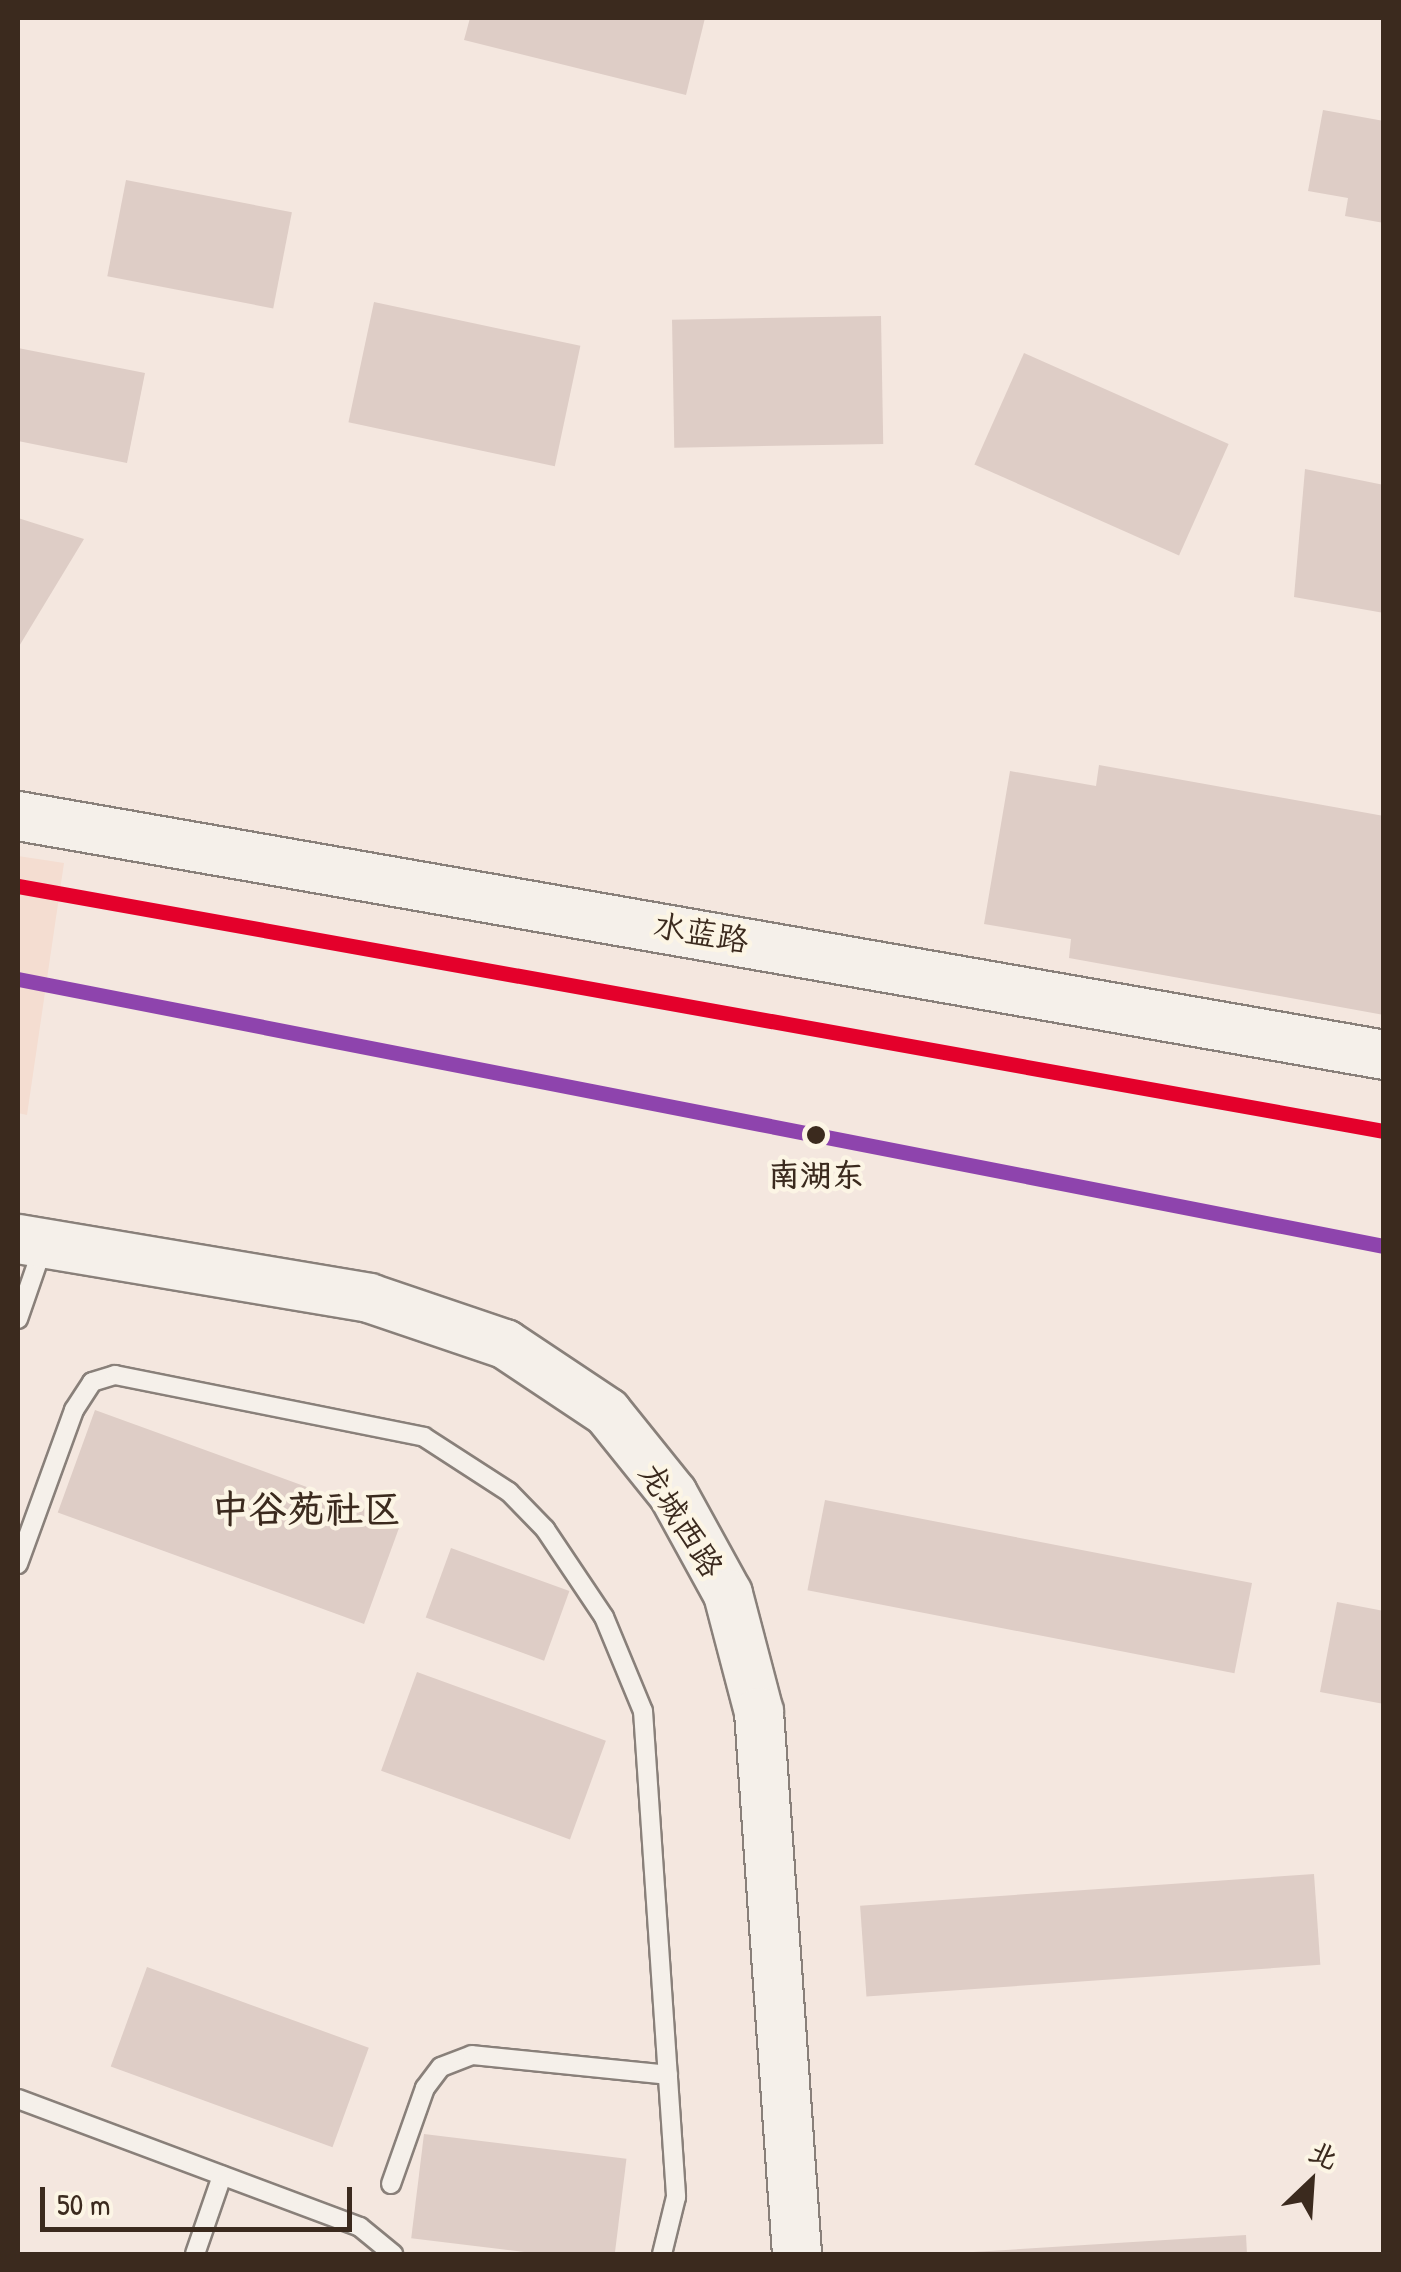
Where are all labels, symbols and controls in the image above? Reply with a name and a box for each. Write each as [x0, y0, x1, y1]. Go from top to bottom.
street label: 水蓝路 [650, 906, 752, 960]
marker: 南湖东 [800, 1119, 832, 1151]
place label: 南湖东 [768, 1156, 864, 1194]
street label: 龙城西路 [631, 1456, 731, 1584]
district label: 中谷苑社区 [211, 1486, 401, 1532]
north arrow [1261, 2132, 1361, 2232]
text: 北 [1303, 2132, 1344, 2178]
scale bar [45, 2167, 358, 2229]
text: 50 m [57, 2184, 110, 2224]

